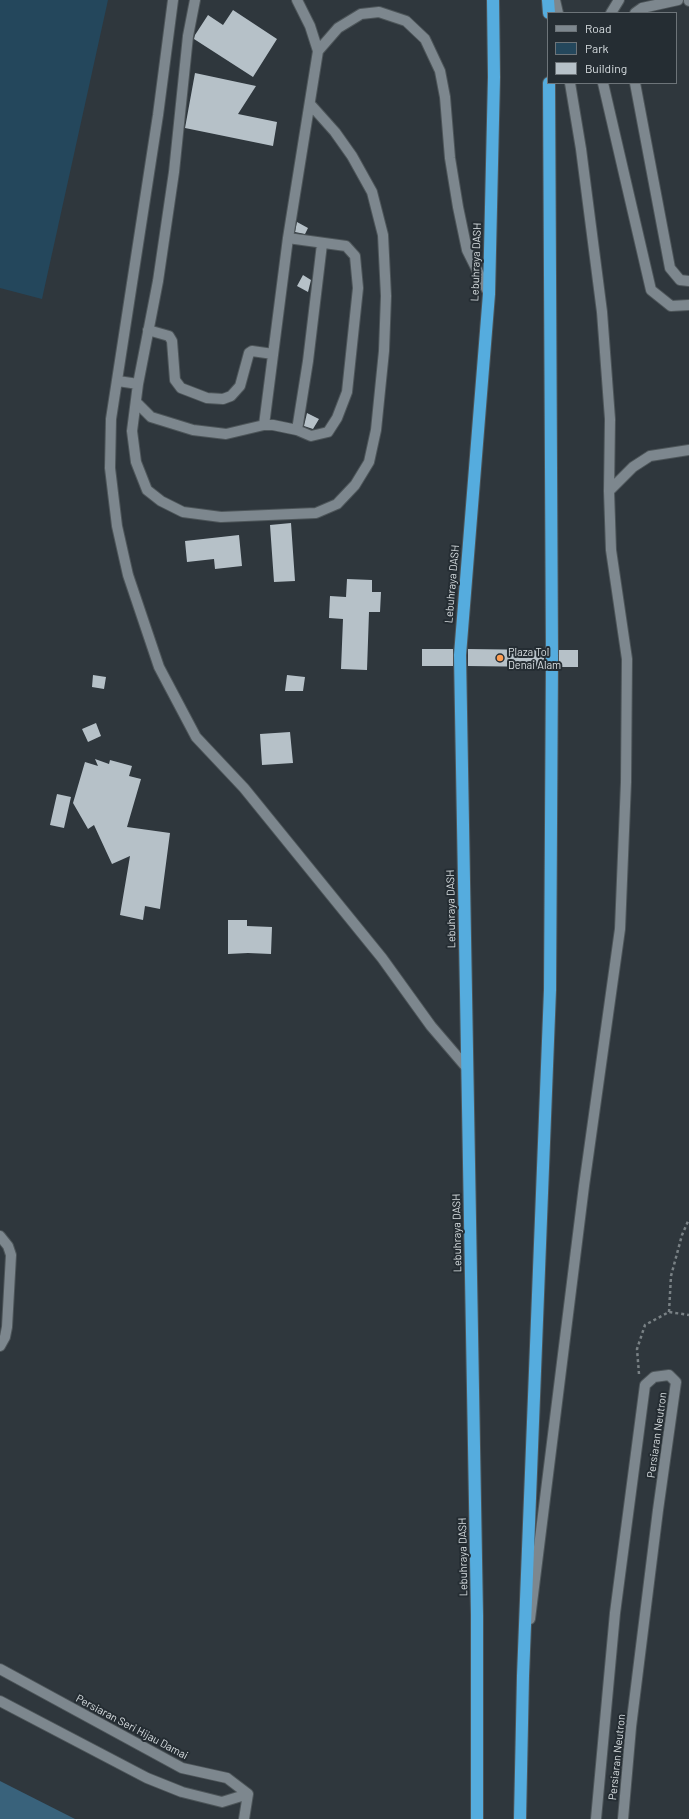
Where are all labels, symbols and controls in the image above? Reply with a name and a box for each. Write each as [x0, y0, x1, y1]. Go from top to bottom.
legend [547, 12, 677, 84]
text: Road [585, 21, 612, 35]
text: Park [585, 41, 609, 55]
text: Building [585, 61, 627, 75]
street label: Lebuhraya DASH [468, 222, 484, 302]
street label: Lebuhraya DASH [442, 544, 462, 624]
place label: Plaza Tol Denai Alam [508, 645, 561, 671]
marker: Plaza Tol Denai Alam [495, 653, 505, 663]
street label: Lebuhraya DASH [444, 870, 458, 948]
street label: Lebuhraya DASH [450, 1194, 464, 1272]
street label: Persiaran Neutron [644, 1391, 670, 1479]
street label: Lebuhraya DASH [456, 1518, 470, 1596]
street label: Persiaran Seri Hijau Damai [74, 1692, 190, 1762]
street label: Persiaran Neutron [606, 1713, 628, 1801]

